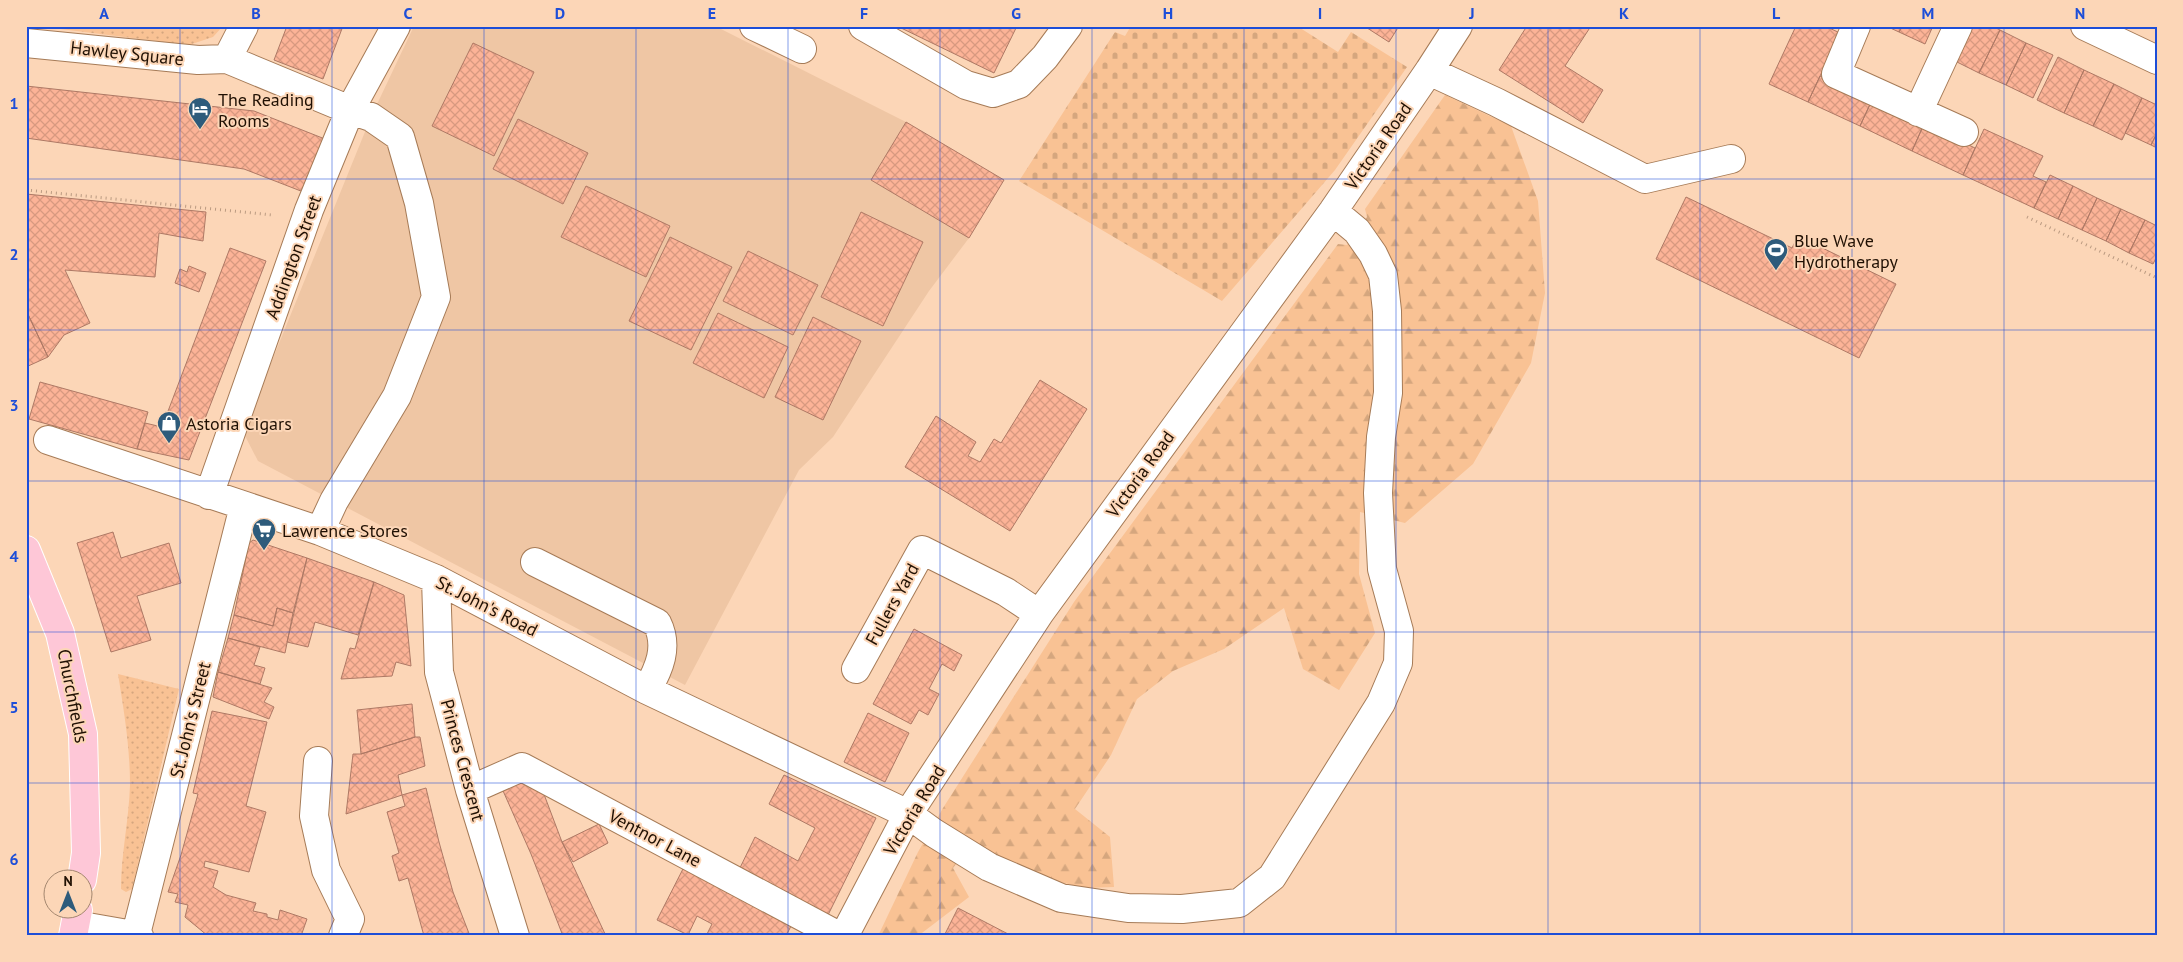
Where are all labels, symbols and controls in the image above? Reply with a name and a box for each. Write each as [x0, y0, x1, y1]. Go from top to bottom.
text: A [99, 3, 109, 23]
text: B [251, 3, 261, 23]
text: C [404, 3, 413, 23]
text: D [555, 3, 565, 23]
text: E [708, 3, 716, 23]
text: F [860, 3, 868, 23]
text: G [1011, 3, 1021, 23]
text: H [1163, 3, 1173, 23]
text: I [1318, 3, 1322, 23]
text: J [1468, 3, 1475, 23]
text: K [1619, 3, 1629, 23]
text: L [1772, 3, 1781, 23]
text: M [1922, 3, 1934, 23]
text: N [2075, 3, 2085, 23]
street label: Hawley Square [69, 36, 185, 70]
place label: The Reading Rooms [218, 88, 314, 132]
text: 1 [9, 93, 19, 113]
hotel icon: The Reading Rooms [187, 96, 213, 130]
street label: Victoria Road [1339, 98, 1417, 195]
street label: Addington Street [260, 192, 326, 322]
place label: Blue Wave Hydrotherapy [1794, 229, 1899, 273]
sports icon: Blue Wave Hydrotherapy [1763, 237, 1789, 271]
text: 2 [9, 244, 19, 264]
text: 3 [9, 395, 19, 415]
shop icon: Astoria Cigars [156, 410, 182, 444]
place label: Astoria Cigars [186, 412, 292, 435]
street label: Victoria Road [1100, 426, 1179, 523]
supermarket icon: Lawrence Stores [251, 517, 277, 551]
place label: Lawrence Stores [282, 519, 408, 542]
text: 4 [9, 546, 19, 566]
street label: Fullers Yard [860, 559, 924, 649]
street label: St. John's Road [432, 571, 542, 641]
street label: Churchfields [53, 647, 93, 745]
street label: St. John's Street [164, 660, 216, 780]
text: 5 [9, 697, 19, 717]
street label: Princes Crescent [436, 697, 490, 823]
street label: Victoria Road [877, 761, 950, 860]
street label: Ventnor Lane [604, 804, 705, 872]
text: 6 [9, 849, 19, 869]
north arrow [42, 870, 92, 920]
text: N [63, 872, 73, 890]

